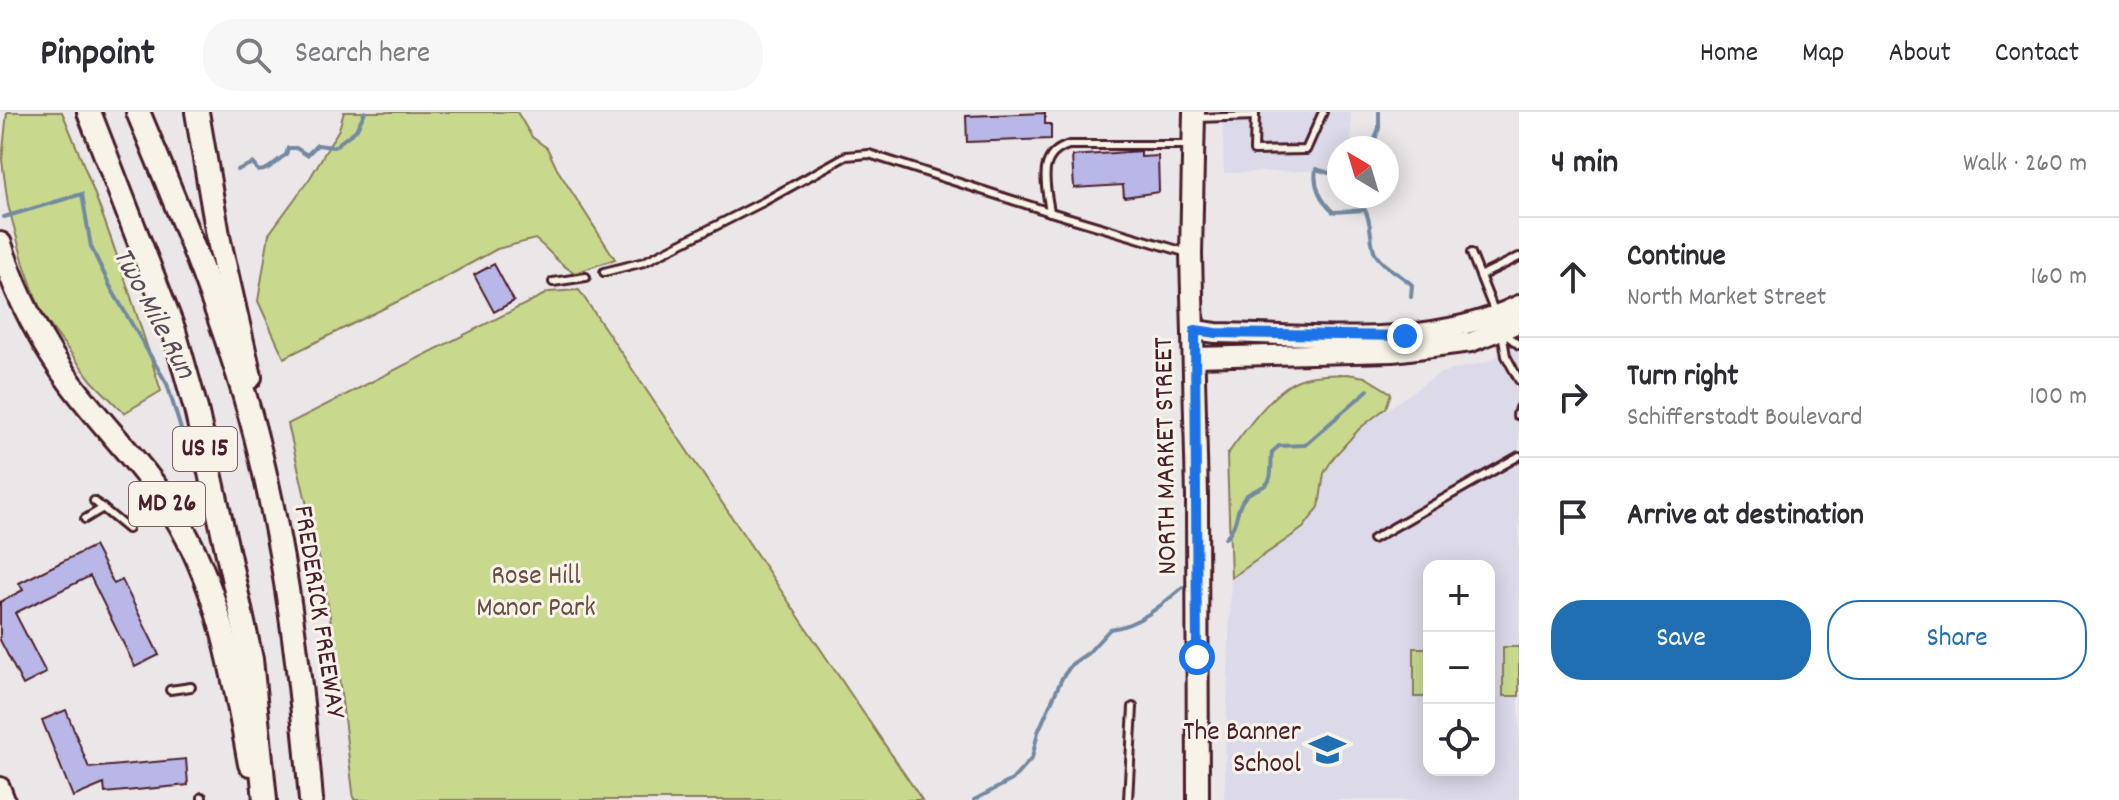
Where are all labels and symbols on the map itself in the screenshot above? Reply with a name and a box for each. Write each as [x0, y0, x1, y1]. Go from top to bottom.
north arrow [1327, 136, 1399, 208]
water label: Two Mile Run [99, 241, 205, 388]
route end [1387, 318, 1423, 354]
street label: NORTH MARKET STREET [1146, 337, 1190, 575]
road number: US 15 [173, 427, 237, 471]
road number: MD 26 [129, 482, 205, 526]
street label: FREDERICK FREEWAY [280, 503, 354, 722]
park label: Rose Hill Manor Park [476, 558, 596, 630]
route start [1179, 639, 1215, 675]
place label: The Banner School [1183, 714, 1302, 786]
school or university icon: The Banner School [1308, 731, 1346, 769]

